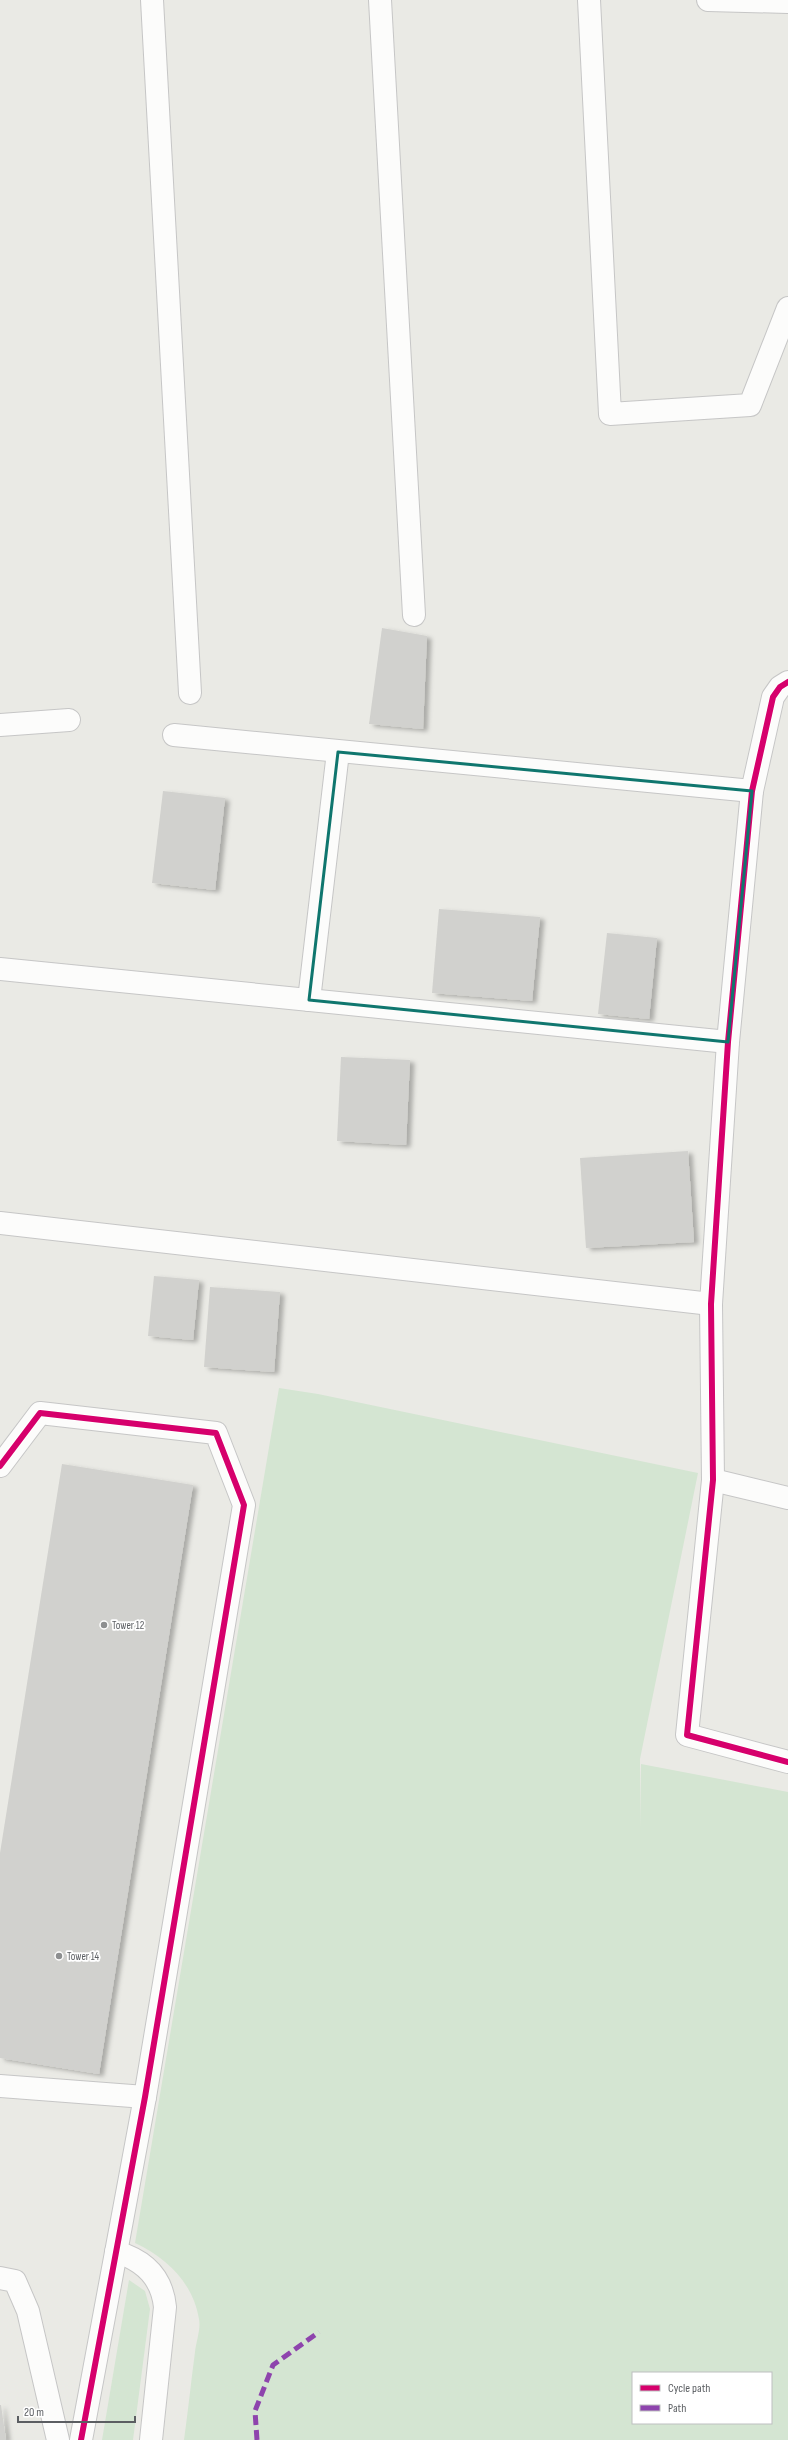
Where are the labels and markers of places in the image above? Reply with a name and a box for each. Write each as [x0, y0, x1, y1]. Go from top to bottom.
place label: Tower 12 [112, 1619, 145, 1632]
marker: Tower 12 [99, 1620, 109, 1630]
place label: Tower 14 [67, 1950, 100, 1963]
marker: Tower 14 [54, 1951, 64, 1961]

